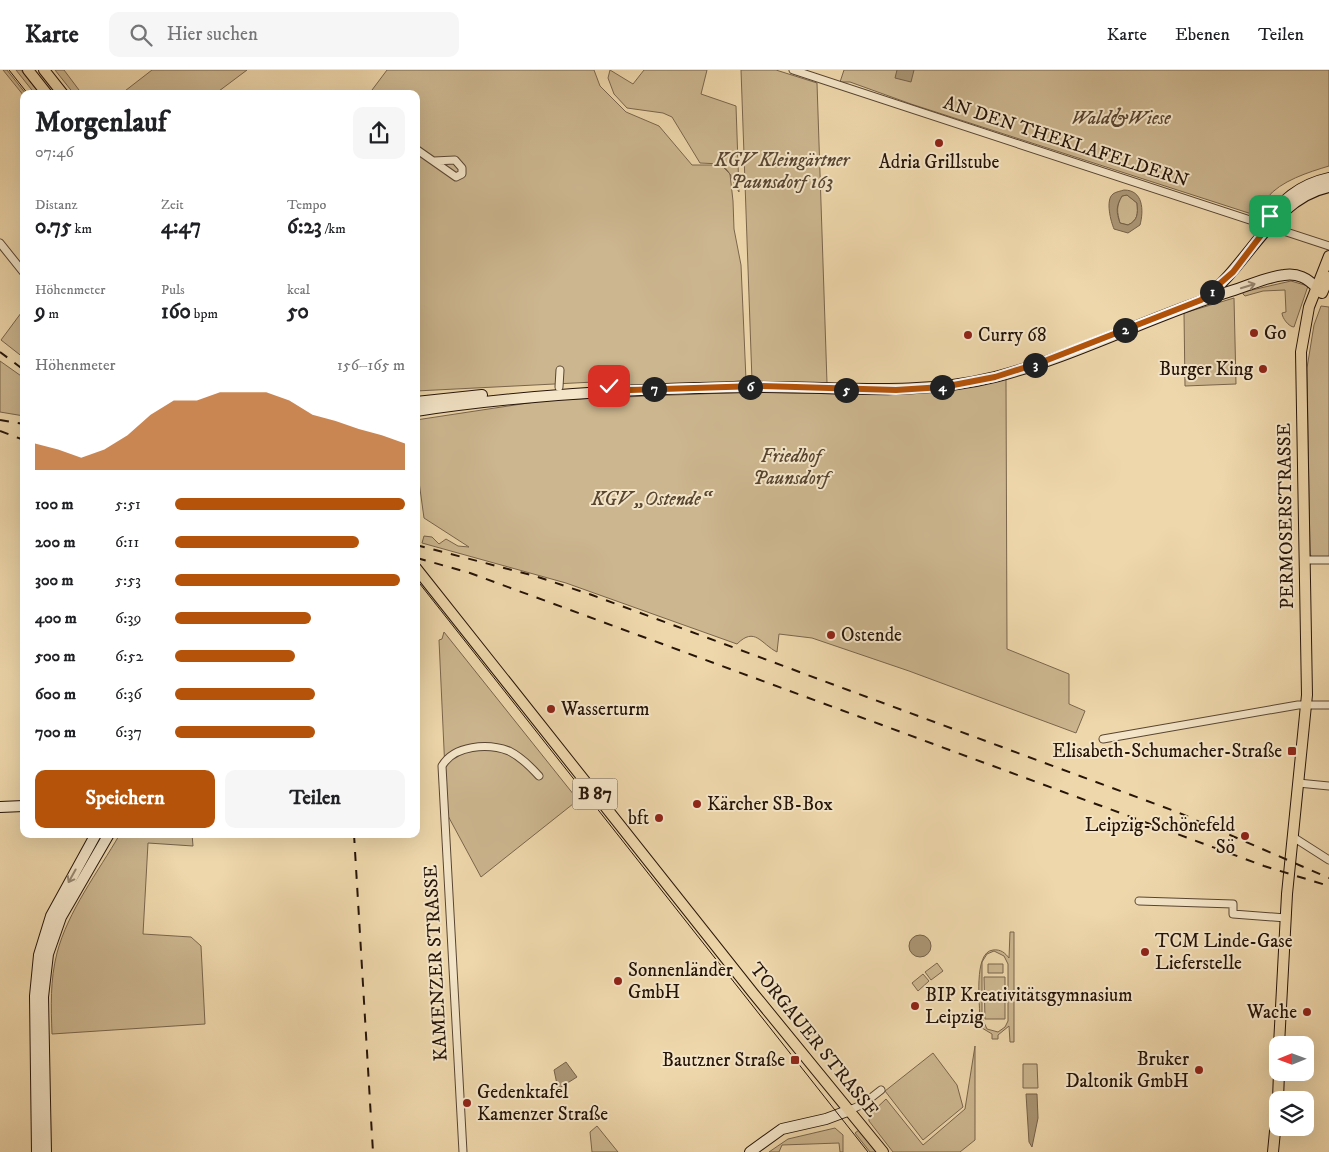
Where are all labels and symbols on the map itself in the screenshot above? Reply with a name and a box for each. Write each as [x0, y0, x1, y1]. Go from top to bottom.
street label: AN DEN THEKLAFELDERN [940, 91, 1192, 193]
park label: Wald&Wiese [1071, 107, 1171, 130]
marker: Adria Grillstube [933, 137, 945, 149]
park label: KGV Kleingärtner Paunsdorf 163 [714, 149, 852, 194]
place label: Adria Grillstube [879, 151, 999, 174]
pin [1249, 195, 1291, 237]
pin: 1 [1200, 280, 1224, 304]
one-way arrow [1240, 281, 1256, 291]
pin: 2 [1112, 318, 1138, 342]
place label: Go [1264, 322, 1287, 345]
place label: Curry 68 [978, 324, 1046, 347]
marker: Go [1248, 327, 1260, 339]
marker: Curry 68 [962, 329, 974, 341]
pin: 3 [1022, 352, 1048, 378]
place label: Burger King [1159, 358, 1254, 381]
marker: Burger King [1257, 363, 1269, 375]
pin [588, 365, 630, 407]
pin: 6 [738, 374, 762, 400]
pin: 4 [930, 374, 954, 400]
pin: 7 [642, 376, 666, 402]
pin: 5 [834, 378, 858, 402]
street label: PERMOSERSTRASSE [1273, 423, 1299, 609]
park label: Friedhof Paunsdorf [753, 445, 834, 490]
park label: KGV „Ostende“ [591, 488, 714, 511]
place label: Ostende [841, 624, 902, 647]
marker: Ostende [825, 629, 837, 641]
place label: Wasserturm [560, 698, 650, 721]
marker: Wasserturm [545, 703, 557, 715]
place label: Elisabeth-Schumacher-Straße [1052, 740, 1282, 763]
marker: Elisabeth-Schumacher-Straße [1286, 745, 1298, 757]
road number: B 87 [572, 779, 618, 810]
place label: Kärcher SB-Box [707, 793, 833, 816]
marker: Kärcher SB-Box [691, 798, 703, 810]
place label: bft [628, 807, 649, 830]
marker: bft [653, 812, 665, 824]
place label: Leipzig-Schönefeld Sö [1085, 814, 1236, 859]
marker: Leipzig-Schönefeld Sö [1239, 830, 1251, 842]
street label: KAMENZER STRASSE [419, 864, 453, 1062]
one-way arrow [67, 869, 77, 883]
place label: TCM Linde-Gase Lieferstelle [1155, 930, 1293, 975]
marker: TCM Linde-Gase Lieferstelle [1139, 946, 1151, 958]
street label: TORGAUER STRASSE [744, 958, 884, 1122]
place label: Sonnenländer GmbH [628, 959, 733, 1004]
marker: Sonnenländer GmbH [612, 975, 624, 987]
place label: BIP Kreativitätsgymnasium Leipzig [925, 984, 1132, 1029]
marker: BIP Kreativitätsgymnasium Leipzig [909, 1000, 921, 1012]
place label: Wache [1246, 1001, 1297, 1024]
marker: Wache [1301, 1006, 1313, 1018]
north arrow [1269, 1036, 1314, 1081]
place label: Bruker Daltonik GmbH [1065, 1048, 1189, 1093]
place label: Bautzner Straße [662, 1049, 785, 1072]
marker: Bautzner Straße [789, 1054, 801, 1066]
marker: Bruker Daltonik GmbH [1193, 1064, 1205, 1076]
place label: Gedenktafel Kamenzer Straße [477, 1081, 608, 1126]
marker: Gedenktafel Kamenzer Straße [461, 1097, 473, 1109]

